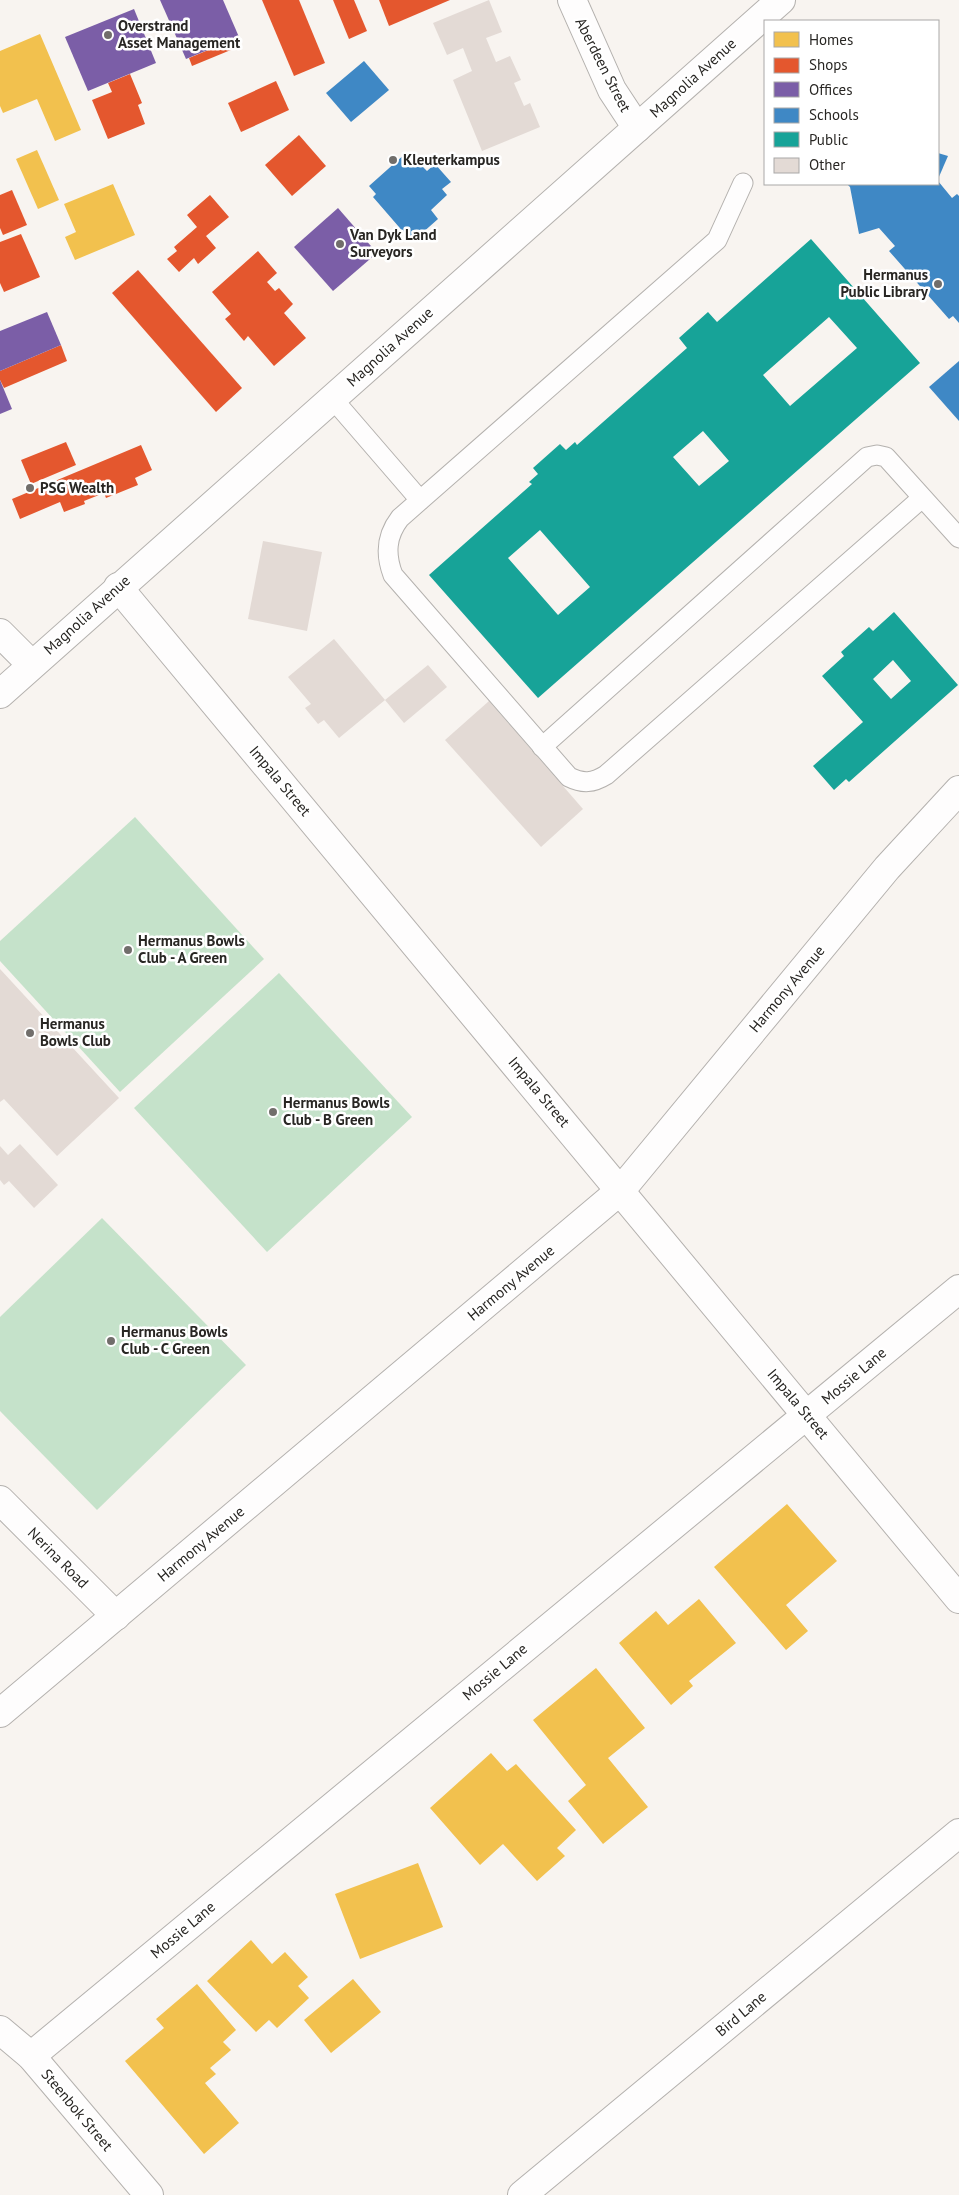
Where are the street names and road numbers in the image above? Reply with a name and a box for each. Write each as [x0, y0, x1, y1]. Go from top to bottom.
street label: Aberdeen Street [572, 14, 635, 115]
street label: Magnolia Avenue [645, 34, 740, 121]
street label: Magnolia Avenue [342, 303, 437, 390]
street label: Magnolia Avenue [39, 571, 134, 658]
street label: Impala Street [245, 742, 315, 820]
street label: Harmony Avenue [745, 941, 829, 1036]
street label: Impala Street [504, 1053, 574, 1131]
street label: Harmony Avenue [463, 1241, 558, 1325]
street label: Mossie Lane [817, 1343, 890, 1408]
street label: Impala Street [763, 1365, 833, 1443]
street label: Harmony Avenue [153, 1502, 248, 1586]
street label: Nerina Road [24, 1523, 93, 1592]
street label: Mossie Lane [458, 1639, 531, 1704]
street label: Mossie Lane [146, 1897, 219, 1962]
street label: Bird Lane [711, 1987, 770, 2040]
street label: Steenbok Street [38, 2065, 117, 2155]

